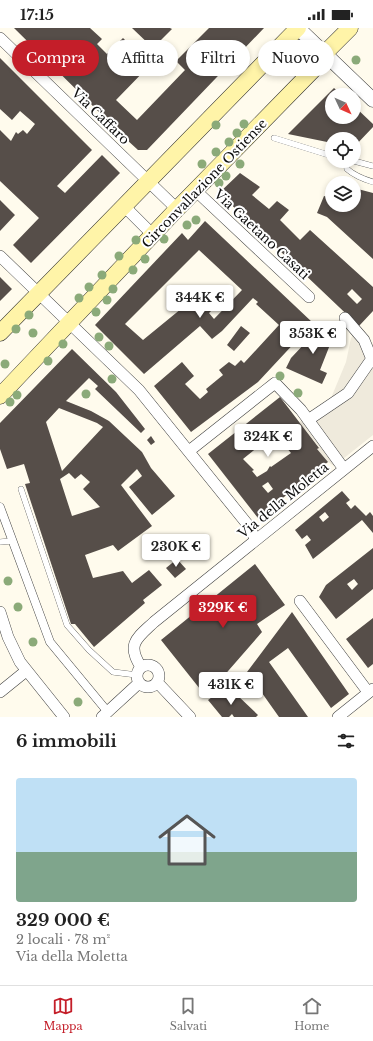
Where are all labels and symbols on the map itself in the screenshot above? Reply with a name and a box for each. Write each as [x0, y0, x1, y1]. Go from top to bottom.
street label: Via Caffaro [67, 84, 133, 148]
north arrow [325, 88, 361, 124]
street label: Circonvallazione Ostiense [138, 115, 271, 252]
street label: Via Gaetano Casati [210, 185, 313, 283]
pin: 344K € [167, 285, 233, 319]
pin: 353K € [280, 321, 346, 355]
pin: 324K € [235, 424, 301, 458]
street label: Via della Moletta [234, 458, 333, 543]
pin: 230K € [143, 534, 209, 568]
pin: 329K € [190, 595, 256, 629]
pin: 431K € [198, 672, 264, 706]

